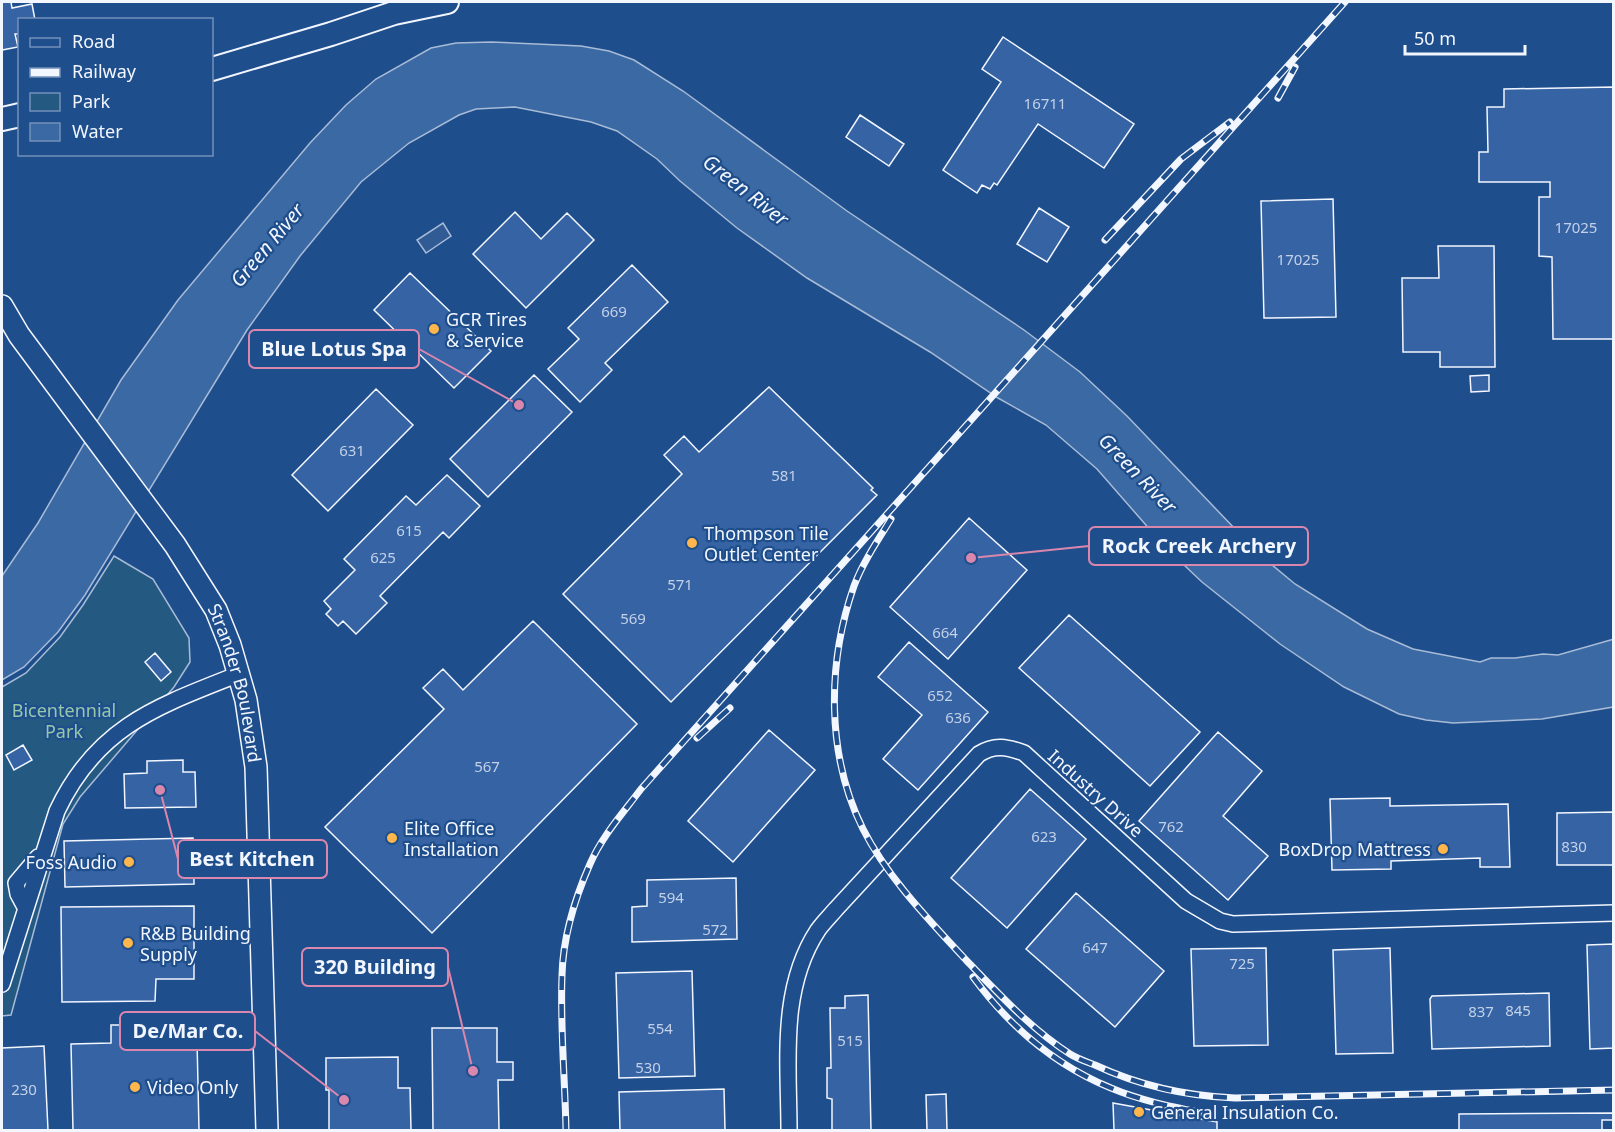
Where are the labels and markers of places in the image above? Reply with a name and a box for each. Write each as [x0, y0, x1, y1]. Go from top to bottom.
place label: GCR Tires & Service [446, 307, 527, 352]
marker: GCR Tires & Service [427, 322, 441, 336]
callout: Blue Lotus Spa [249, 330, 419, 368]
place label: Thompson Tile Outlet Center [704, 521, 829, 566]
callout: Rock Creek Archery [1089, 527, 1308, 565]
marker: Thompson Tile Outlet Center [685, 536, 699, 550]
place label: Elite Office Installation [404, 816, 499, 861]
marker: Elite Office Installation [385, 831, 399, 845]
place label: BoxDrop Mattress [1279, 837, 1431, 861]
callout: Best Kitchen [178, 840, 327, 878]
marker: BoxDrop Mattress [1436, 842, 1450, 856]
place label: Foss Audio [26, 850, 117, 874]
marker: Foss Audio [122, 855, 136, 869]
place label: R&B Building Supply [140, 921, 251, 966]
marker: R&B Building Supply [121, 936, 135, 950]
callout: 320 Building [302, 948, 448, 986]
callout: De/Mar Co. [120, 1012, 255, 1050]
place label: Video Only [147, 1075, 239, 1099]
marker: Video Only [128, 1080, 142, 1094]
place label: General Insulation Co. [1151, 1100, 1339, 1124]
marker: General Insulation Co. [1132, 1105, 1146, 1119]

